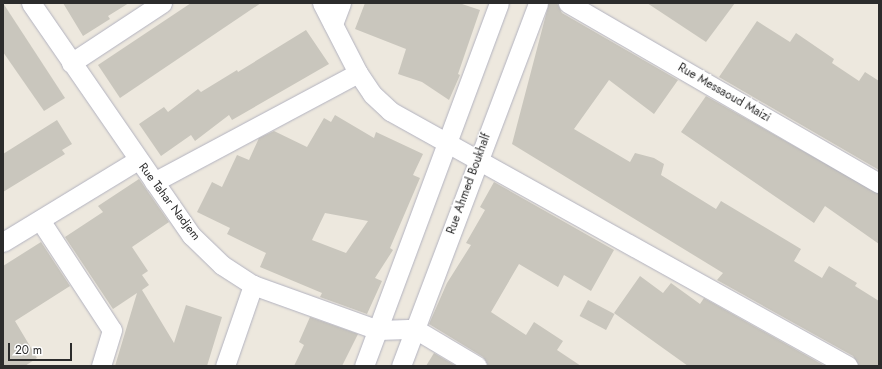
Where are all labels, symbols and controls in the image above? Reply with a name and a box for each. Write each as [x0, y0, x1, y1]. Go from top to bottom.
street label: Rue Messaoud Maizi [675, 61, 773, 125]
street label: Rue Ahmed Boukhalf [444, 132, 494, 236]
street label: Rue Tahar Nadjem [135, 160, 203, 244]
scale bar [10, 335, 74, 361]
text: 20 m [15, 341, 42, 359]

